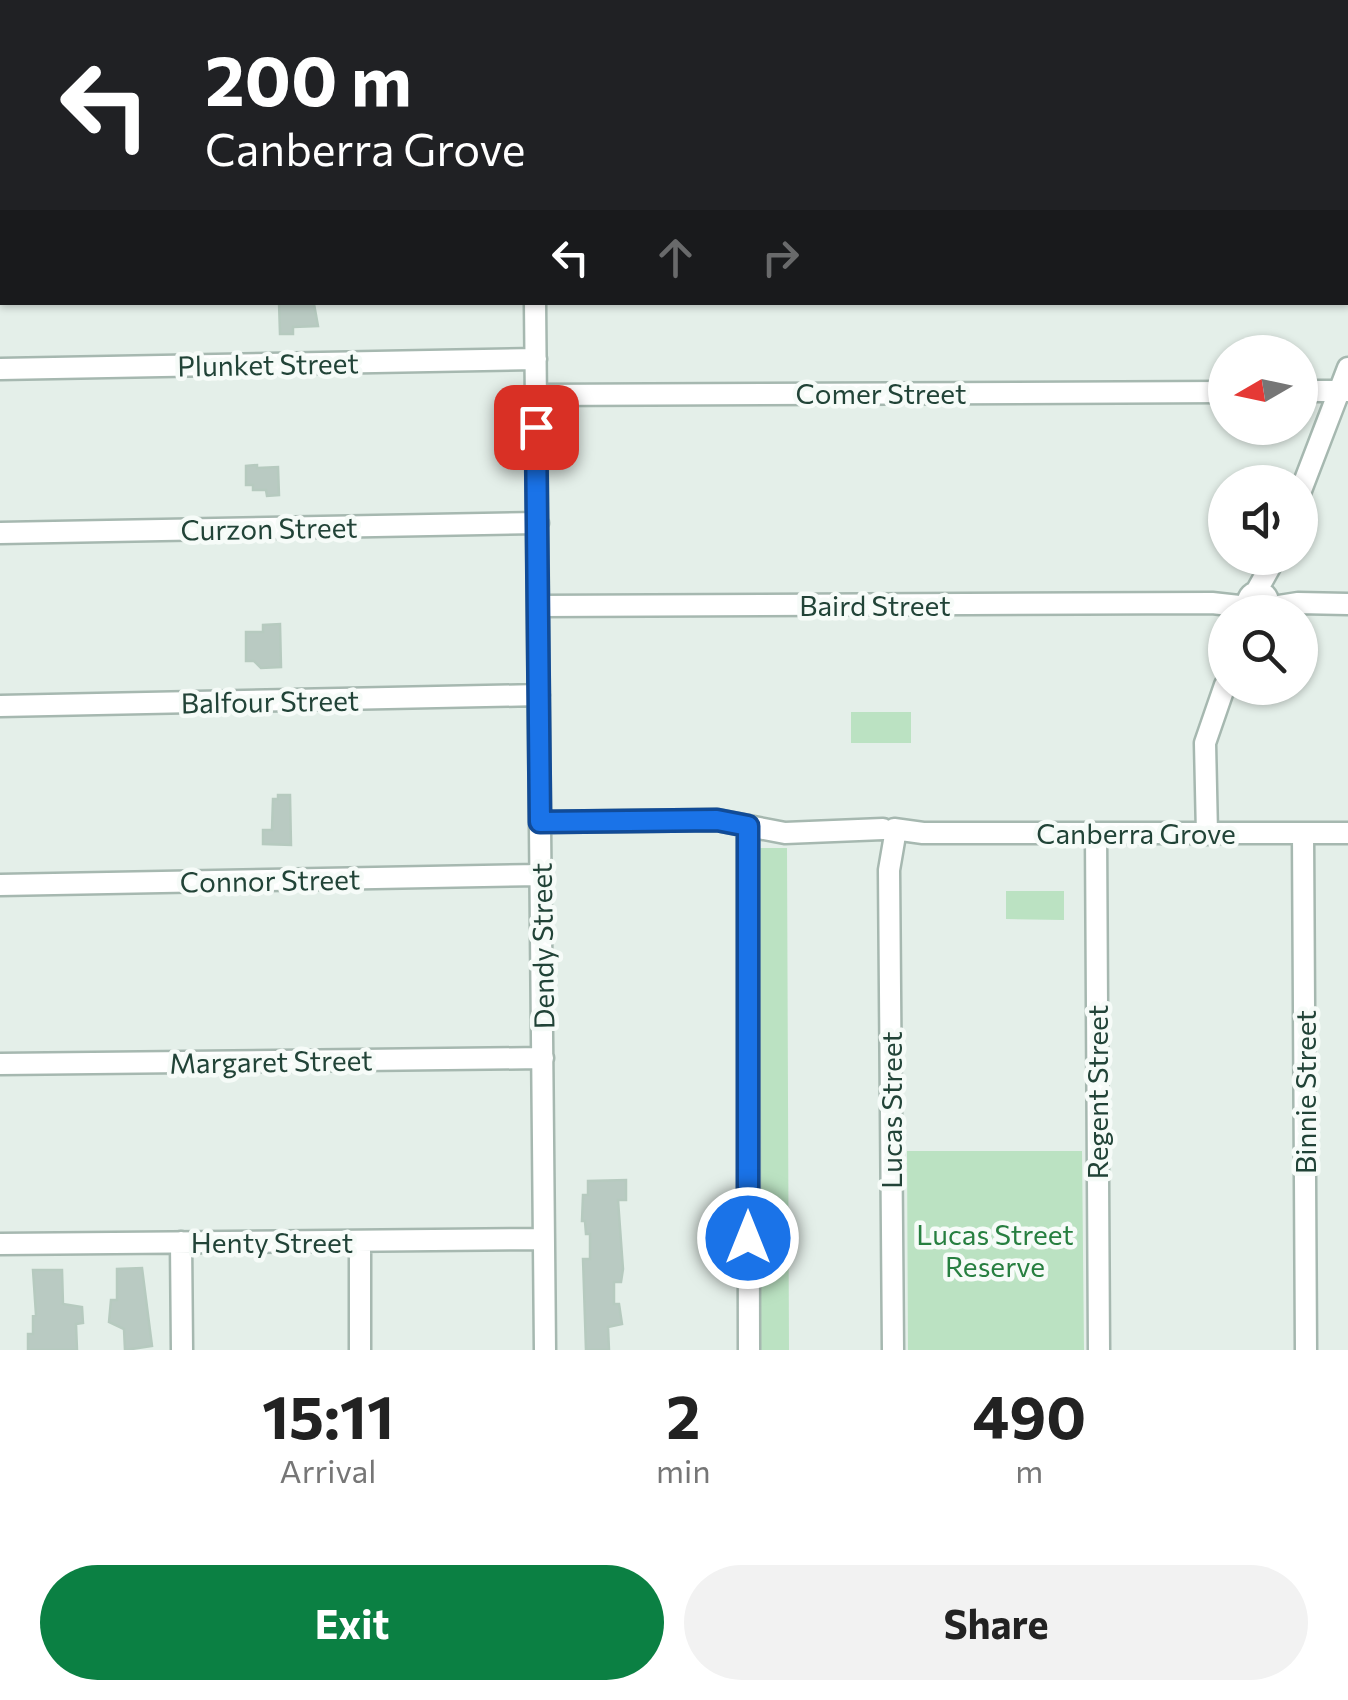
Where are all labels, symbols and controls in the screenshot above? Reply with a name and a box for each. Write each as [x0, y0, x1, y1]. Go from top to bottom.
text: 200 m [205, 35, 412, 120]
icon: left [40, 40, 170, 170]
text: Canberra Grove [205, 120, 525, 175]
icon: left [543, 230, 598, 285]
icon: ahead [648, 230, 703, 285]
icon: right [753, 230, 808, 285]
north arrow [1208, 335, 1318, 445]
map controls [1208, 335, 1318, 705]
street label: Plunket Street [177, 345, 359, 383]
street label: Comer Street [796, 376, 966, 410]
pin [494, 385, 579, 470]
icon: arrive [509, 400, 564, 455]
button: sound [1208, 465, 1318, 575]
street label: Curzon Street [180, 509, 358, 547]
street label: Baird Street [799, 588, 951, 622]
button: search [1208, 595, 1318, 705]
street label: Balfour Street [181, 682, 359, 720]
street label: Canberra Grove [1036, 816, 1236, 850]
street label: Connor Street [180, 861, 360, 899]
street label: Dendy Street [524, 862, 560, 1030]
street label: Regent Street [1080, 1005, 1114, 1179]
street label: Binnie Street [1288, 1010, 1322, 1174]
street label: Lucas Street [874, 1031, 908, 1189]
street label: Margaret Street [169, 1042, 373, 1080]
position arrow [696, 1186, 800, 1290]
park label: Lucas Street Reserve [916, 1217, 1074, 1283]
street label: Henty Street [191, 1225, 353, 1259]
text: 15:11 [262, 1378, 394, 1451]
text: 2 [666, 1378, 700, 1451]
text: 490 [972, 1378, 1086, 1451]
text: Arrival [280, 1450, 376, 1490]
text: min [656, 1450, 711, 1490]
text: m [1015, 1450, 1043, 1490]
button: Exit [40, 1565, 664, 1680]
button: Share [684, 1565, 1308, 1680]

